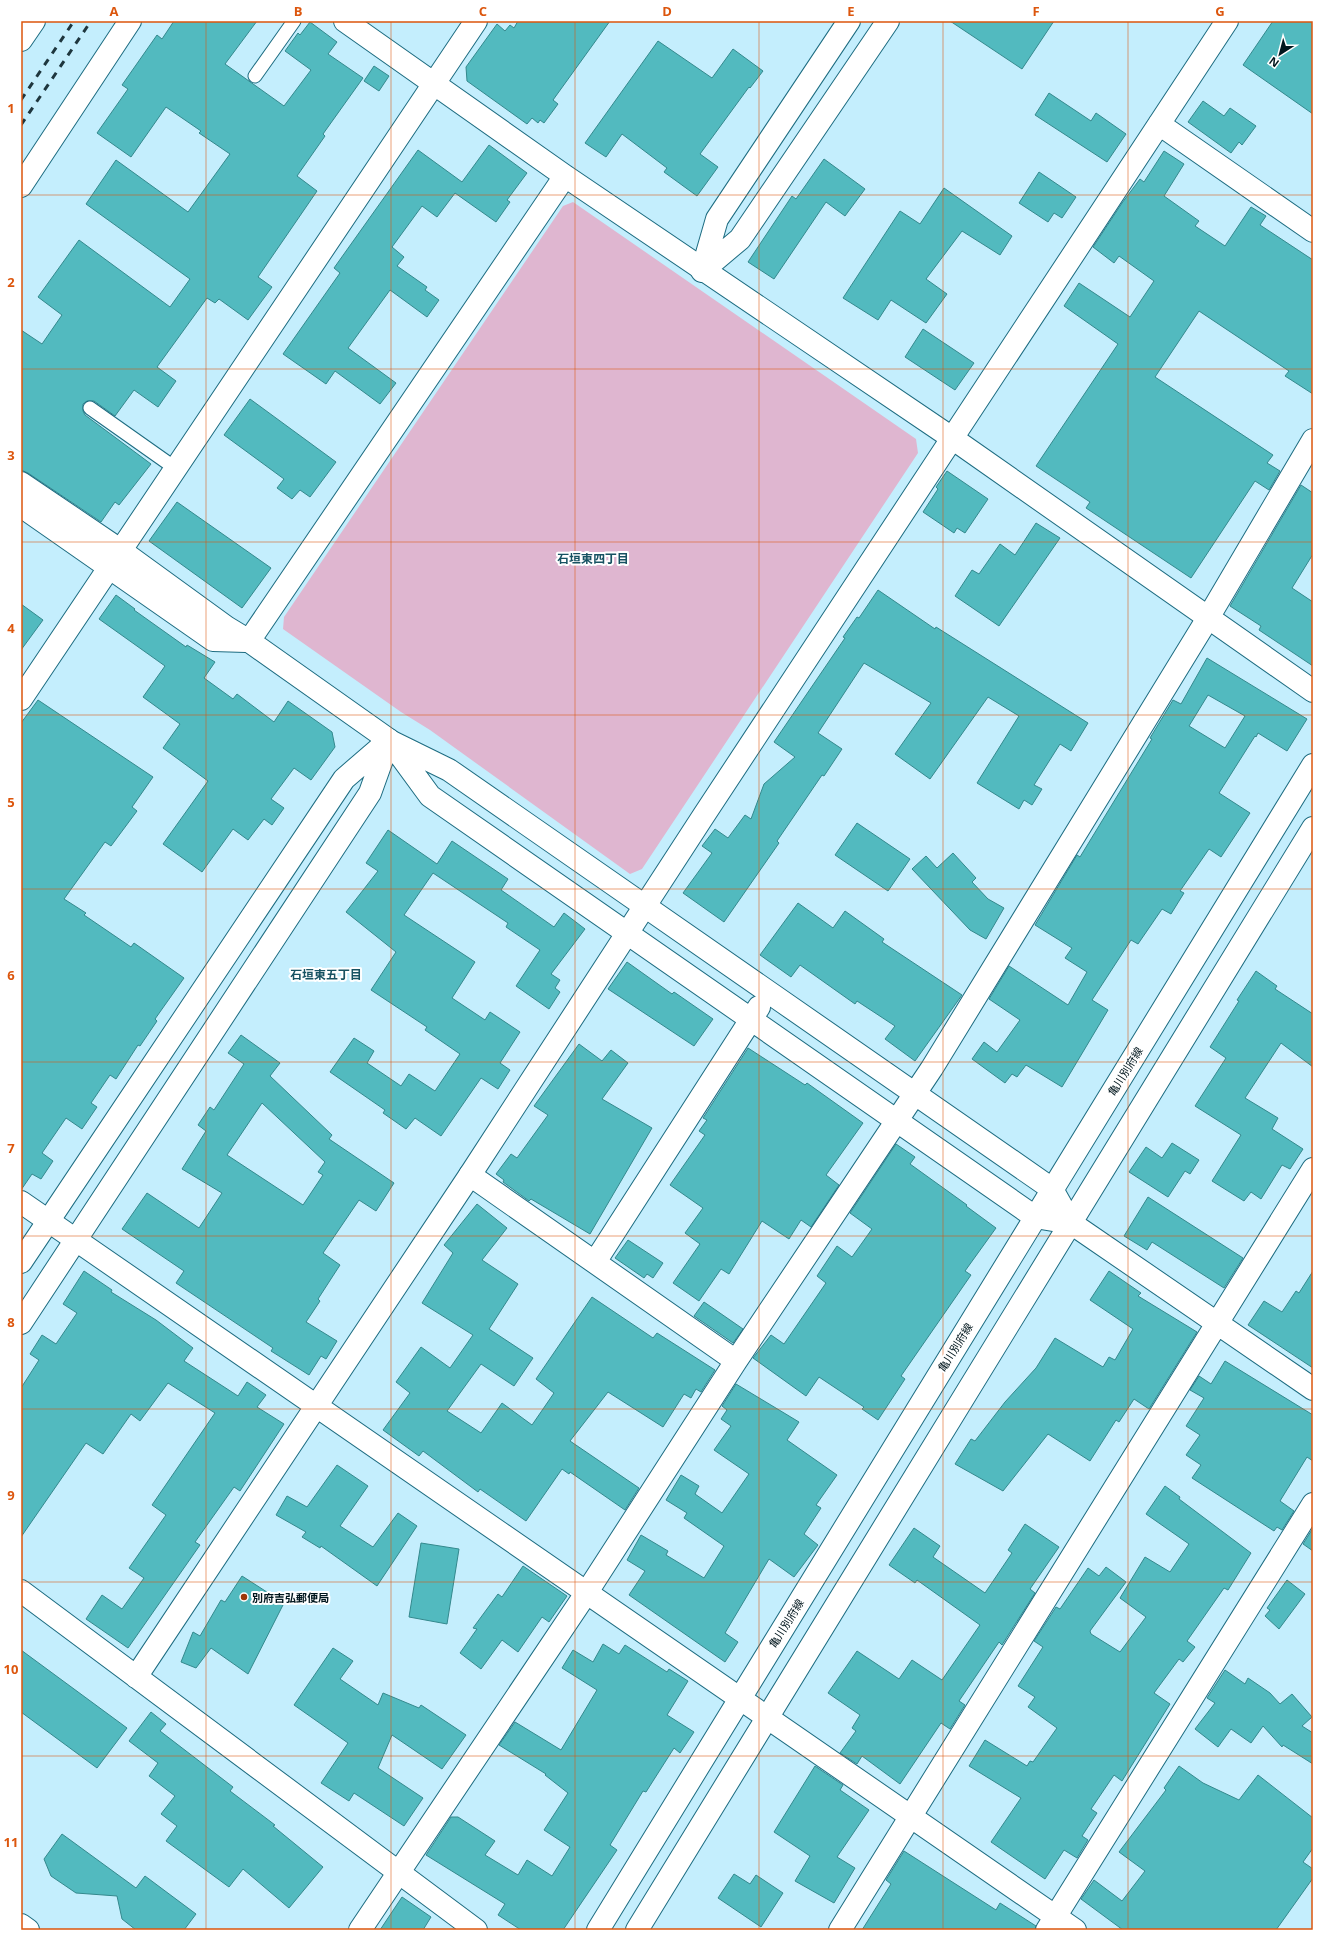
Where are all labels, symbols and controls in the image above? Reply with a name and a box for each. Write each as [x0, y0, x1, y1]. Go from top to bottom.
text: A [110, 2, 119, 20]
text: B [294, 2, 303, 20]
text: C [479, 2, 487, 20]
text: D [662, 2, 672, 20]
text: E [847, 2, 855, 20]
text: F [1032, 2, 1040, 20]
text: G [1215, 2, 1225, 20]
north arrow [1260, 34, 1300, 74]
text: N [1266, 54, 1282, 71]
text: 1 [7, 99, 15, 117]
text: 2 [7, 273, 15, 291]
text: 3 [7, 446, 15, 464]
district label: 石垣東四丁目 [557, 550, 629, 567]
text: 4 [7, 619, 15, 637]
text: 5 [7, 793, 15, 811]
text: 6 [7, 966, 15, 984]
district label: 石垣東五丁目 [290, 966, 362, 983]
street label: 亀川別府線 [1104, 1044, 1146, 1098]
text: 7 [7, 1139, 15, 1157]
text: 8 [7, 1313, 15, 1331]
street label: 亀川別府線 [934, 1320, 976, 1374]
text: 9 [7, 1486, 15, 1504]
place label: 別府吉弘郵便局 [252, 1590, 329, 1605]
marker: 別府吉弘郵便局 [239, 1592, 249, 1602]
street label: 亀川別府線 [765, 1596, 807, 1650]
text: 10 [4, 1660, 18, 1678]
text: 11 [4, 1833, 18, 1851]

